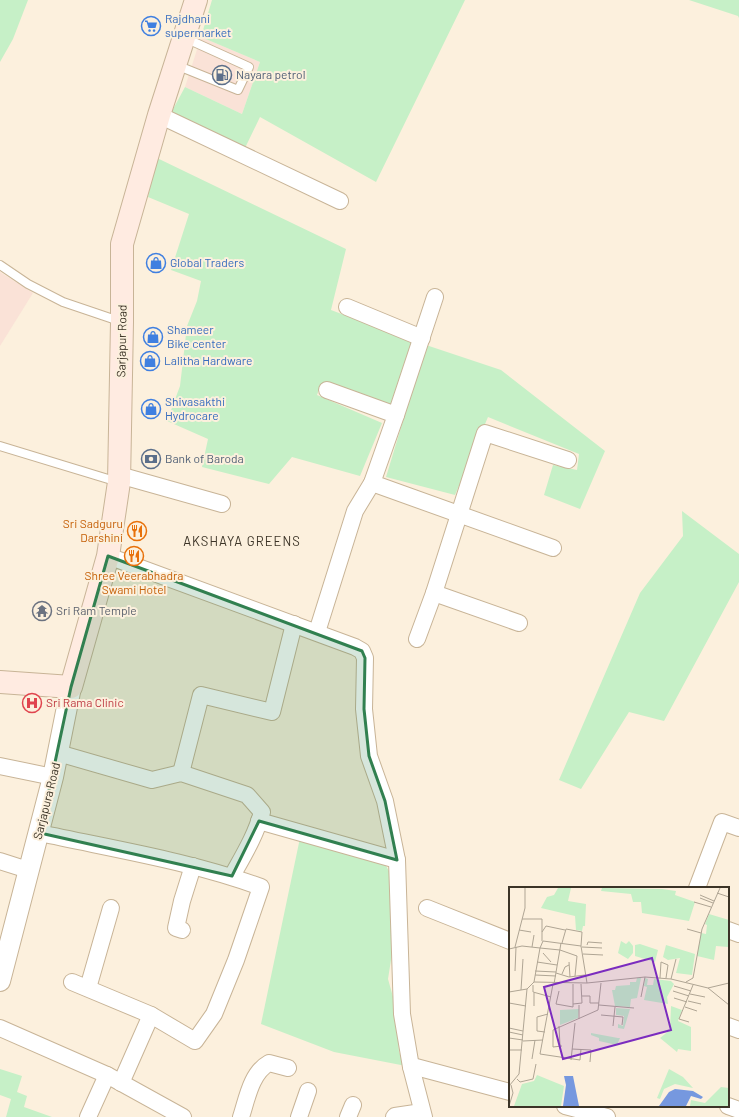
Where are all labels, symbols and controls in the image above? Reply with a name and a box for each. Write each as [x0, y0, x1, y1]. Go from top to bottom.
place label: Rajdhani supermarket [165, 11, 231, 39]
supermarket icon: Rajdhani supermarket [140, 15, 162, 37]
fuel station icon: Nayara petrol [211, 64, 233, 86]
place label: Nayara petrol [236, 67, 305, 81]
shop icon: Global Traders [145, 252, 167, 274]
place label: Global Traders [170, 255, 244, 269]
street label: Sarjapur Road [113, 304, 129, 378]
place label: Shameer Bike center [167, 322, 227, 350]
shop icon: Shameer Bike center [142, 326, 164, 348]
shop icon: Lalitha Hardware [139, 350, 161, 372]
place label: Lalitha Hardware [164, 353, 252, 367]
place label: Shivasakthi Hydrocare [165, 394, 225, 422]
shop icon: Shivasakthi Hydrocare [140, 398, 162, 420]
bank icon: Bank of Baroda [140, 448, 162, 470]
place label: Bank of Baroda [165, 451, 244, 465]
place label: Sri Sadguru Darshini [63, 516, 123, 544]
restaurant icon: Sri Sadguru Darshini [126, 520, 148, 542]
district label: AKSHAYA GREENS [183, 533, 301, 549]
restaurant icon: Shree Veerabhadra Swami Hotel [123, 545, 145, 567]
place label: Shree Veerabhadra Swami Hotel [85, 568, 183, 596]
temple icon: Sri Ram Temple [31, 600, 53, 622]
place label: Sri Ram Temple [56, 603, 137, 617]
hospital icon: Sri Rama Clinic [21, 692, 43, 714]
place label: Sri Rama Clinic [46, 695, 124, 709]
street label: Sarjapura Road [30, 761, 62, 841]
inset map [509, 887, 729, 1107]

